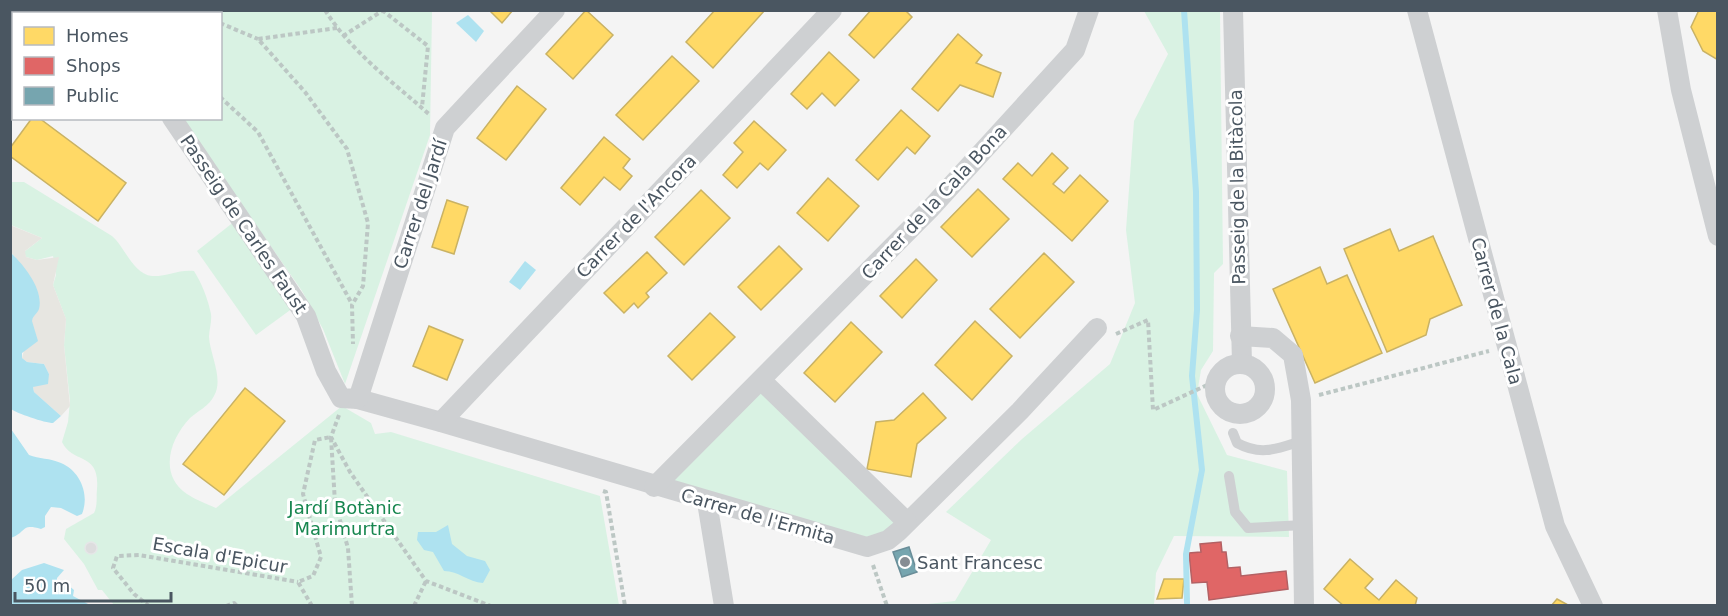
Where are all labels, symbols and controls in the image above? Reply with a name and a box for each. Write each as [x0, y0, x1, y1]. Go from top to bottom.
legend [12, 12, 222, 120]
text: Homes [66, 25, 129, 46]
text: Shops [66, 55, 121, 76]
text: Public [66, 85, 119, 106]
street label: Passeig de la Bitàcola [1225, 89, 1249, 285]
street label: Carrer de la Cala Bona [857, 121, 1011, 283]
street label: Passeig de Carles Faust [176, 131, 312, 317]
street label: Carrer del Jardí [389, 136, 451, 271]
street label: Carrer de l'Ancora [572, 150, 700, 282]
street label: Carrer de la Cala [1467, 235, 1527, 387]
street label: Carrer de l'Ermita [679, 484, 837, 548]
park label: Jardí Botànic Marimurtra [287, 497, 402, 539]
street label: Escala d'Epicur [151, 533, 290, 577]
place label: Sant Francesc [917, 552, 1043, 573]
marker: Sant Francesc [898, 555, 912, 569]
scale bar [15, 565, 171, 603]
text: 50 m [24, 575, 70, 596]

